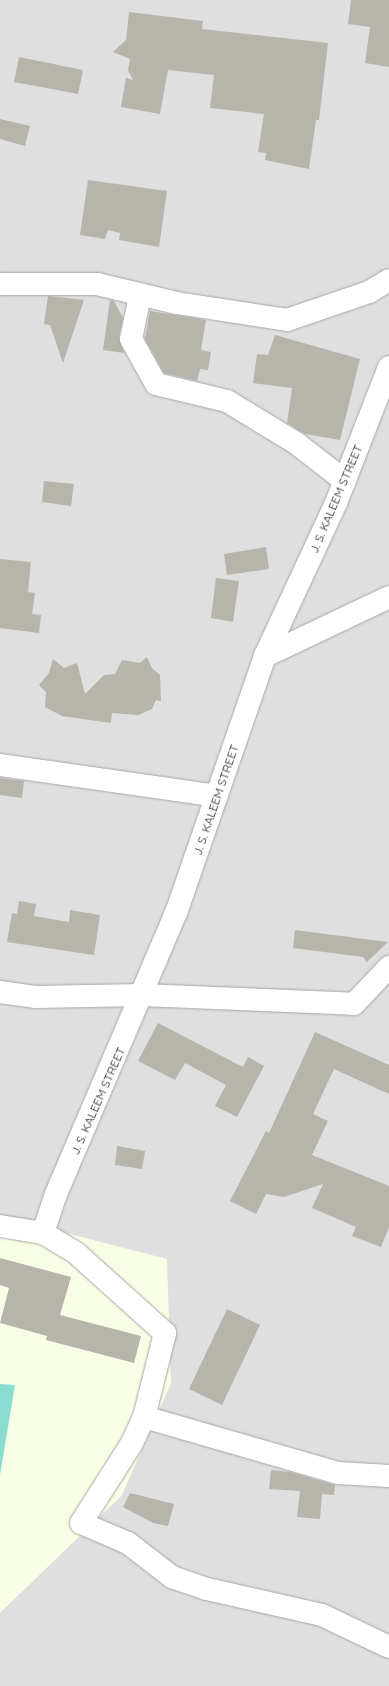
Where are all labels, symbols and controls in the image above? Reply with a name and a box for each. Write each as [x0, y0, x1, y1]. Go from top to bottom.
street label: J. S. KALEEM STREET [307, 443, 365, 555]
street label: J. S. KALEEM STREET [190, 743, 242, 857]
street label: J. S. KALEEM STREET [68, 1045, 128, 1157]

